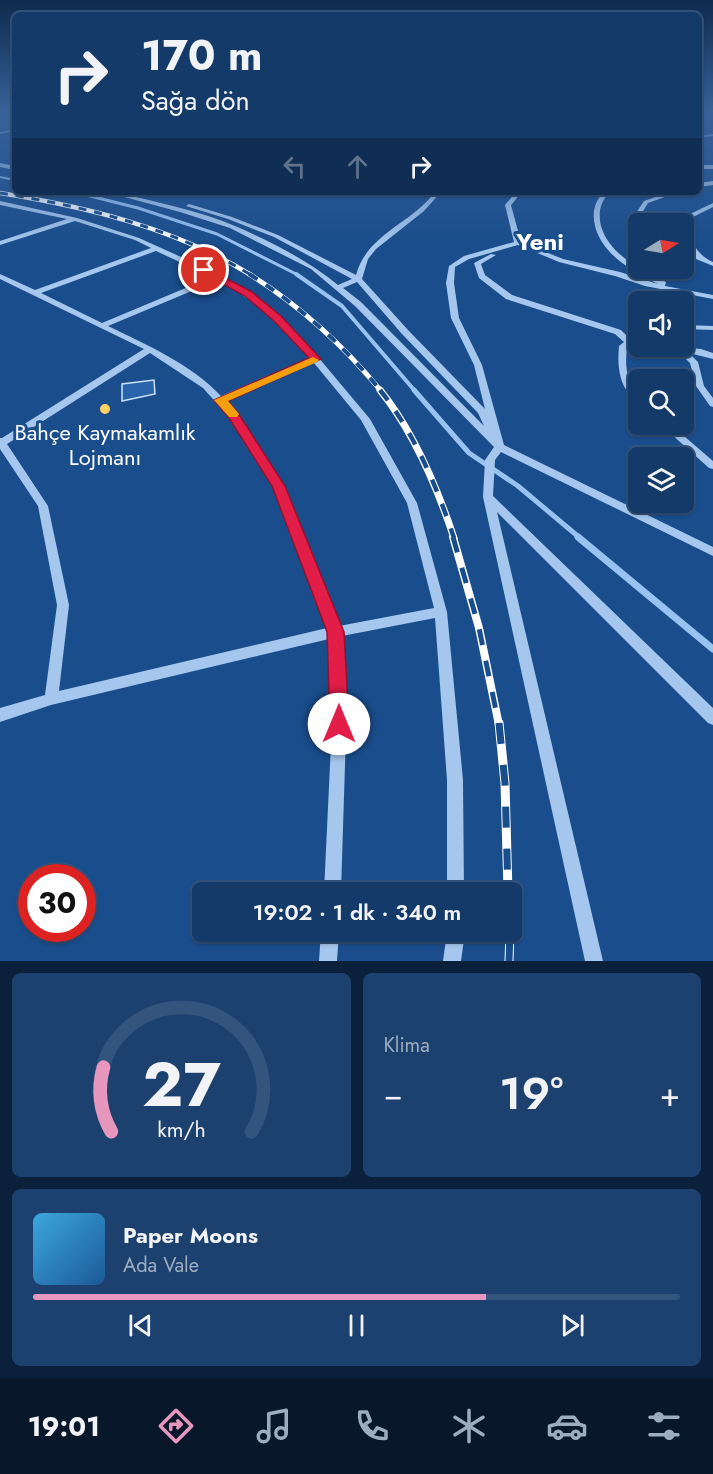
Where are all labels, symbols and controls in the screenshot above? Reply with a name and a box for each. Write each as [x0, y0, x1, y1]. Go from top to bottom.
text: 170 m [141, 25, 263, 86]
icon: right [42, 36, 120, 114]
text: Sağa dön [141, 81, 250, 120]
icon: left [278, 150, 311, 183]
icon: ahead [341, 150, 374, 183]
icon: right [404, 150, 437, 183]
north arrow [628, 213, 694, 279]
map controls [628, 213, 694, 513]
district label: Yeni [515, 224, 564, 259]
pin [178, 244, 229, 295]
icon: arrive [187, 253, 220, 286]
button: sound [628, 291, 694, 357]
button: search [628, 369, 694, 435]
marker: Bahçe Kaymakamlık Lojmanı [98, 402, 112, 416]
place label: Bahçe Kaymakamlık Lojmanı [14, 416, 196, 473]
button: layers [628, 447, 694, 513]
position arrow [307, 692, 371, 756]
speed limit sign: 30 [18, 864, 96, 942]
text: 19:02 · 1 dk · 340 m [253, 896, 461, 928]
text: Klima [384, 1031, 430, 1060]
text: 27 [142, 1039, 221, 1129]
text: 19° [499, 1061, 563, 1126]
text: − [384, 1071, 403, 1118]
text: + [660, 1071, 680, 1118]
text: km/h [157, 1114, 205, 1145]
text: Paper Moons [123, 1219, 258, 1251]
text: Ada Vale [123, 1251, 199, 1280]
icon: previous [124, 1309, 157, 1342]
icon: pause [340, 1309, 373, 1342]
icon: next [556, 1309, 589, 1342]
icon: directions [155, 1405, 197, 1447]
icon: music [253, 1405, 295, 1447]
icon: phone [351, 1405, 393, 1447]
icon: climate [448, 1405, 490, 1447]
icon: car [546, 1405, 588, 1447]
icon: filters [643, 1405, 685, 1447]
text: 19:01 [28, 1407, 100, 1446]

